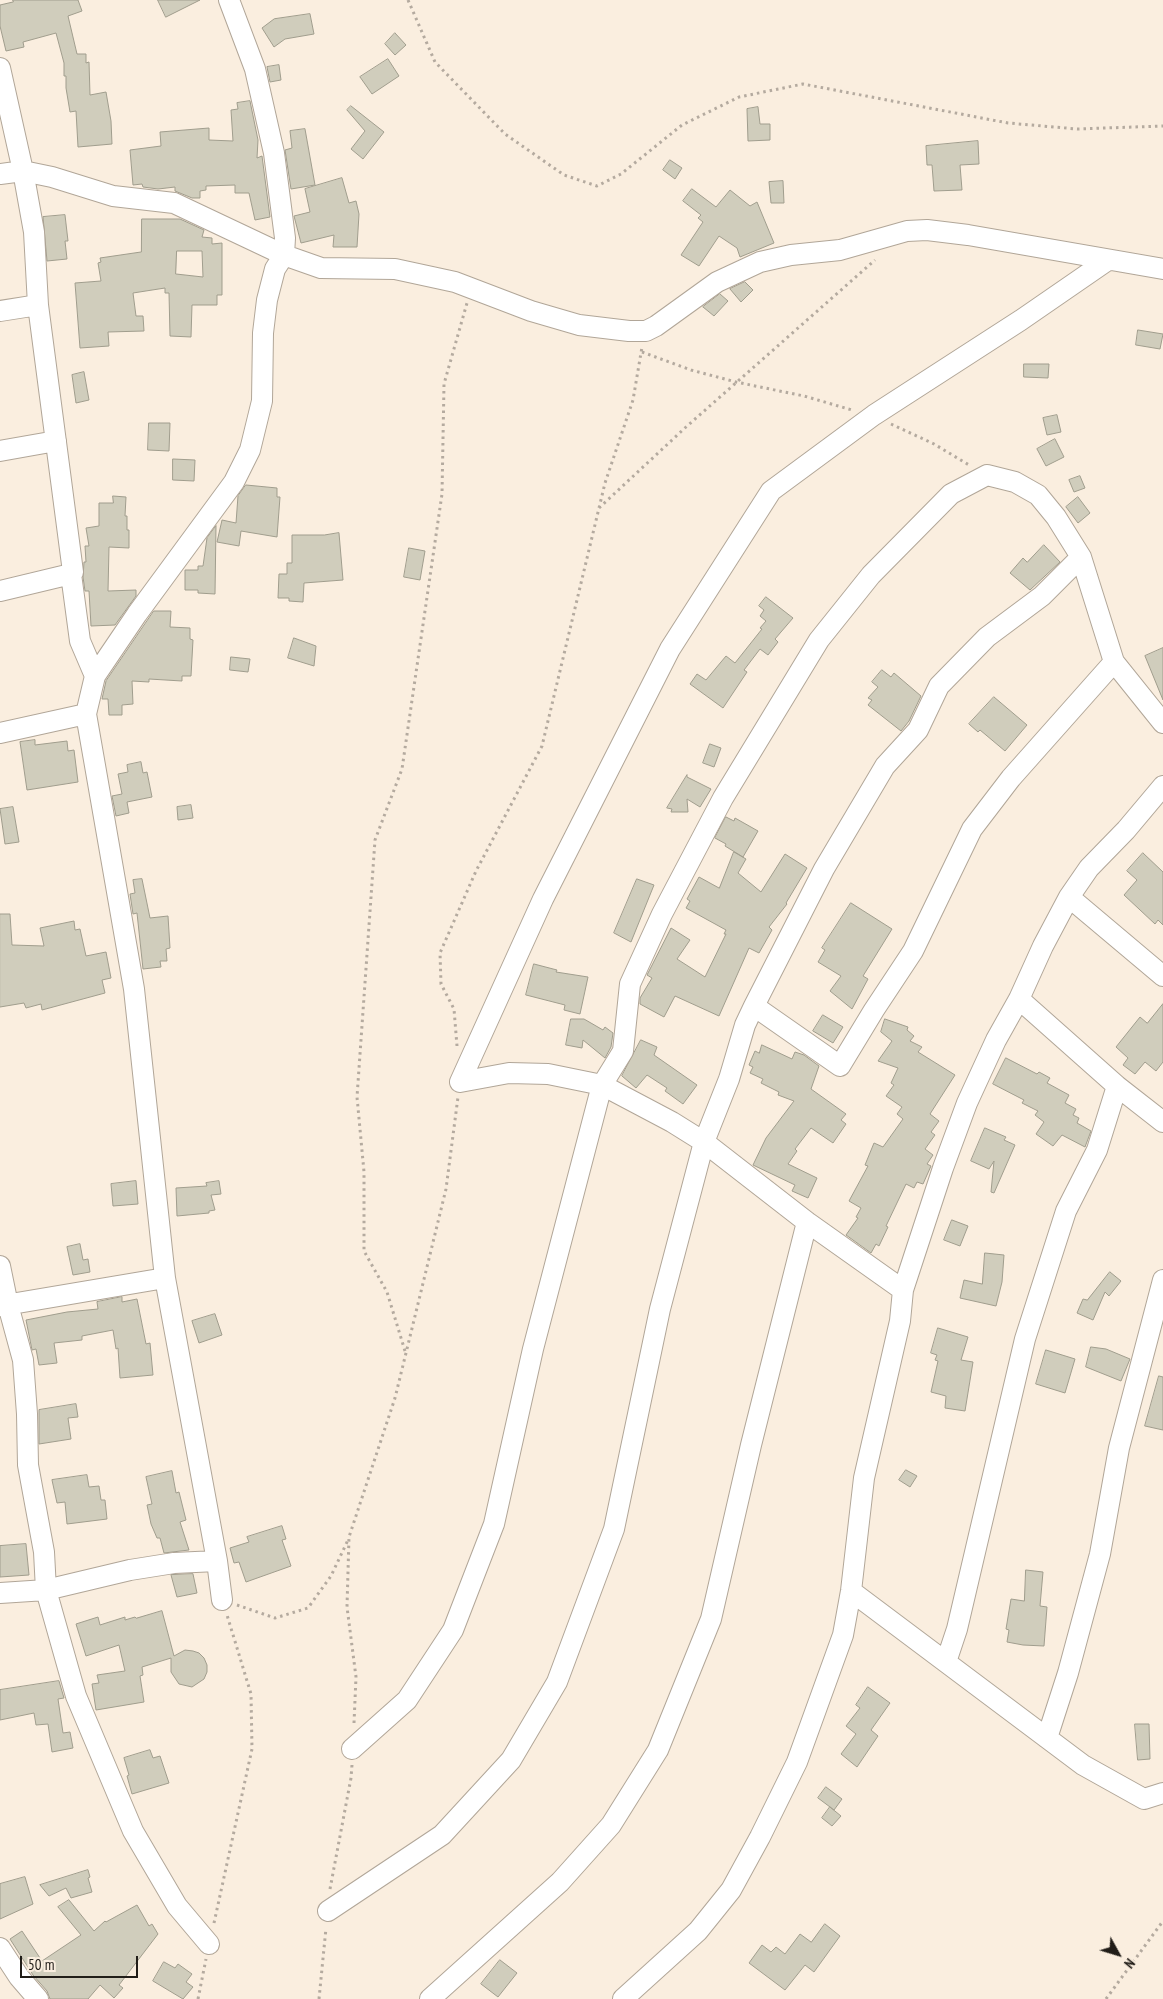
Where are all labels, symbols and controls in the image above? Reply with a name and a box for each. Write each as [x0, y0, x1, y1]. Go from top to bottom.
north arrow [1093, 1929, 1143, 1979]
scale bar [22, 1946, 140, 1978]
text: 50 m [28, 1955, 54, 1974]
text: N [1120, 1955, 1139, 1972]

